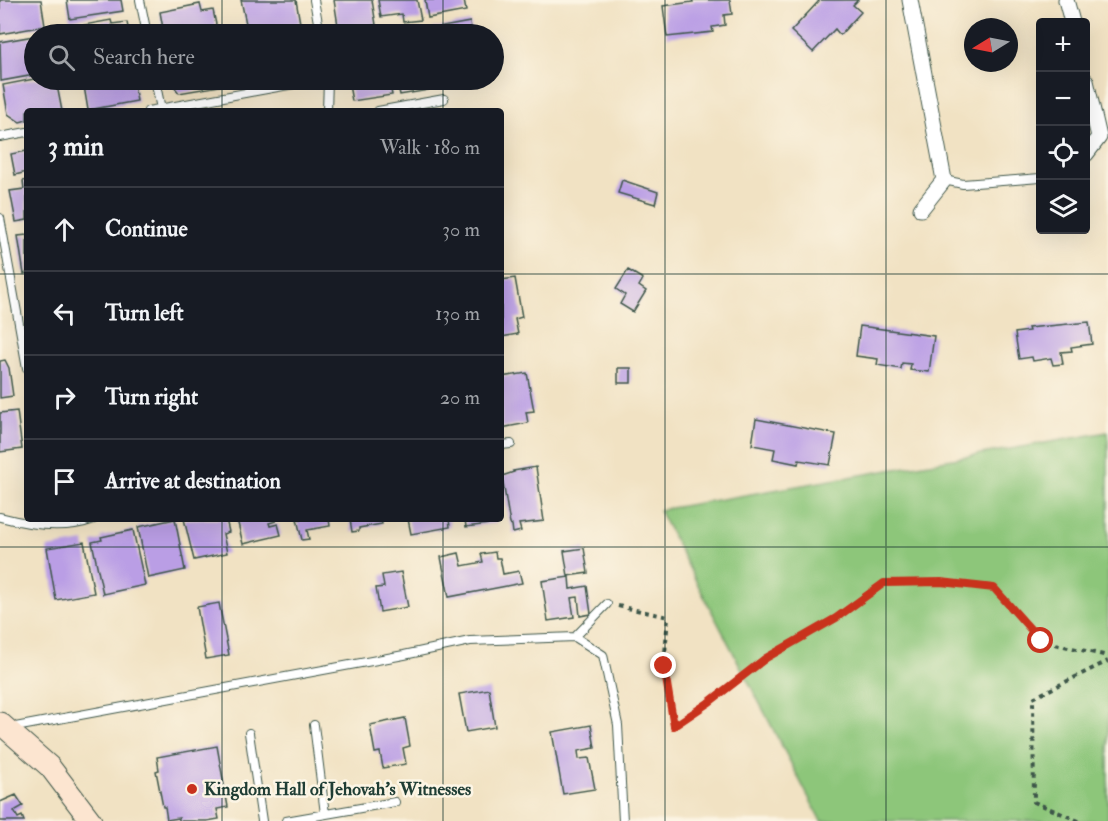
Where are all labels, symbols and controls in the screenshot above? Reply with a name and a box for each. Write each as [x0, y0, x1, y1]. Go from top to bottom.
north arrow [964, 18, 1018, 72]
map controls [1036, 18, 1090, 234]
button: + [1036, 18, 1090, 72]
search box [24, 24, 504, 90]
icon: search [45, 41, 78, 74]
text: Search here [93, 43, 195, 71]
button: − [1036, 72, 1090, 126]
button: locate [1036, 126, 1090, 180]
text: 3 min [48, 131, 104, 163]
text: Walk · 180 m [380, 135, 480, 160]
button: layers [1036, 180, 1090, 234]
icon: ahead [48, 213, 81, 246]
text: Continue [105, 215, 188, 243]
text: 30 m [442, 217, 480, 242]
icon: left [48, 297, 81, 330]
text: Turn left [105, 299, 184, 327]
text: 130 m [435, 301, 480, 326]
icon: right [48, 381, 81, 414]
text: Turn right [105, 383, 198, 411]
text: 20 m [440, 385, 480, 410]
icon: arrive [48, 465, 81, 498]
text: Arrive at destination [105, 467, 281, 495]
route start [1027, 627, 1053, 653]
route end [650, 652, 676, 678]
place label: Kingdom Hall of Jehovah’s Witnesses [204, 778, 471, 801]
marker: Kingdom Hall of Jehovah’s Witnesses [185, 782, 199, 796]

